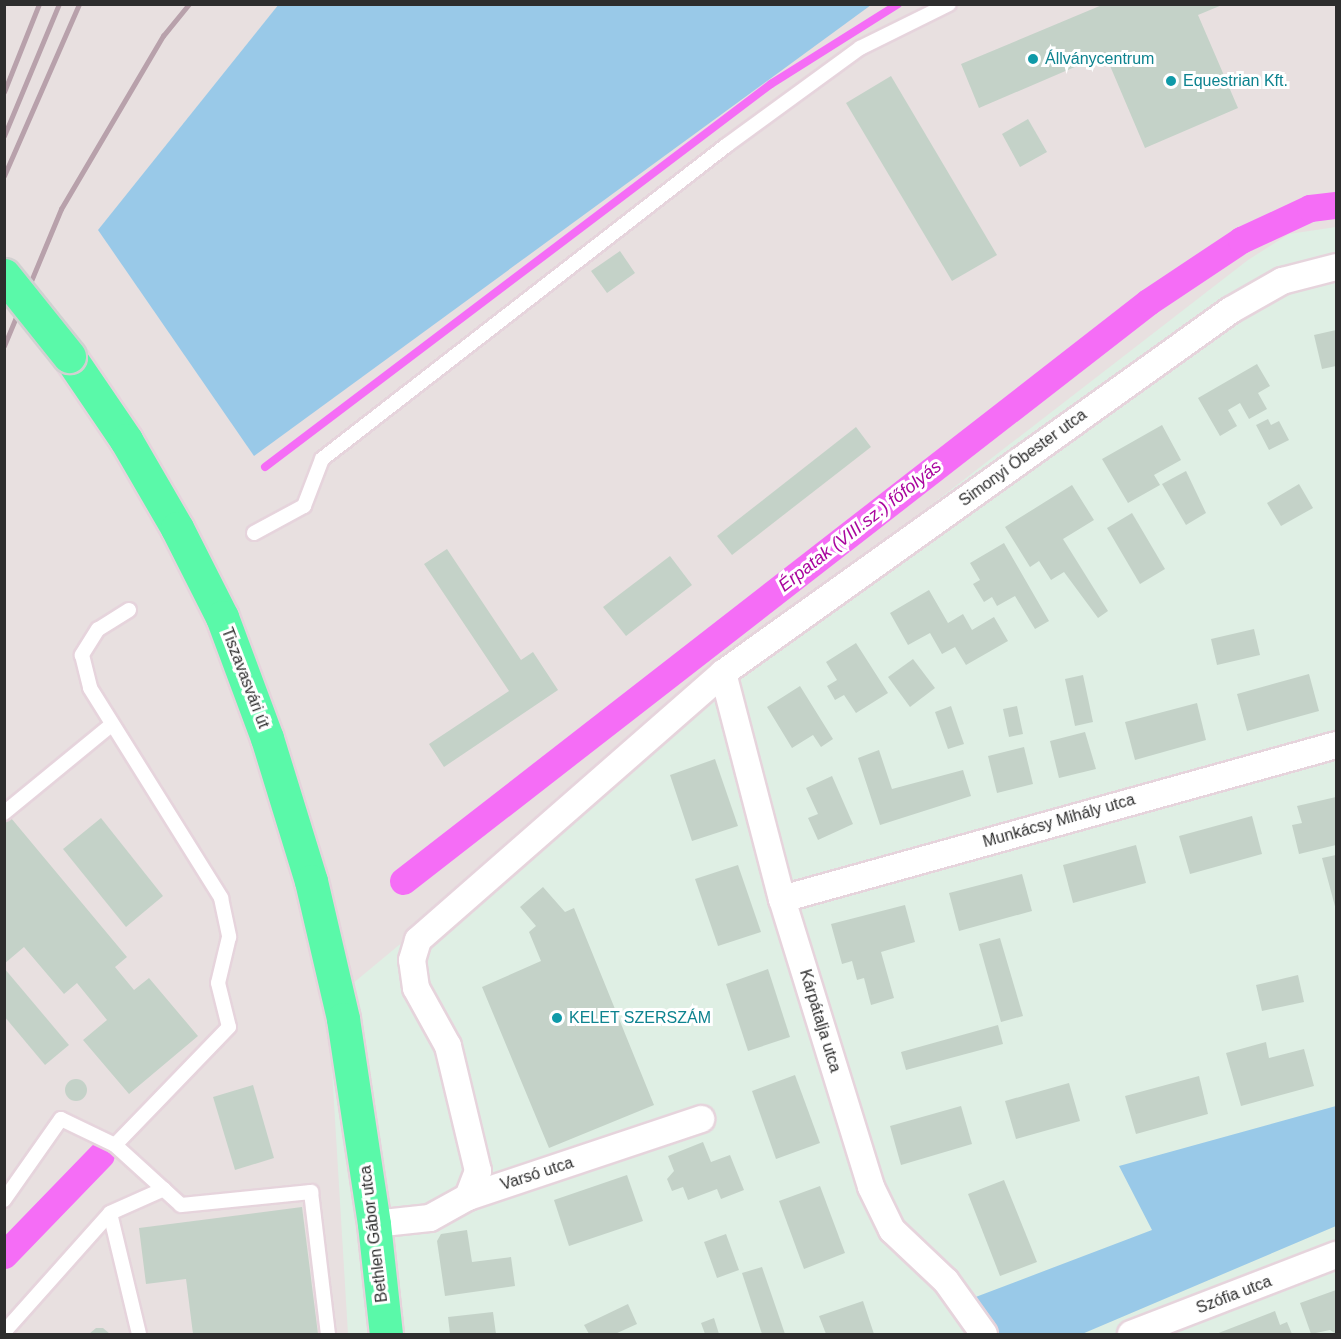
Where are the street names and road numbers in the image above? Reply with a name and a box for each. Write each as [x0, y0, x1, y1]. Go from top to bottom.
street label: Simonyi Óbester utca [955, 405, 1091, 511]
street label: Tiszavasvári út [217, 625, 273, 731]
street label: Munkácsy Mihály utca [981, 790, 1137, 852]
street label: Kárpátalja utca [795, 967, 845, 1075]
street label: Varsó utca [498, 1153, 576, 1195]
street label: Bethlen Gábor utca [356, 1164, 392, 1304]
street label: Szófia utca [1194, 1272, 1274, 1318]

